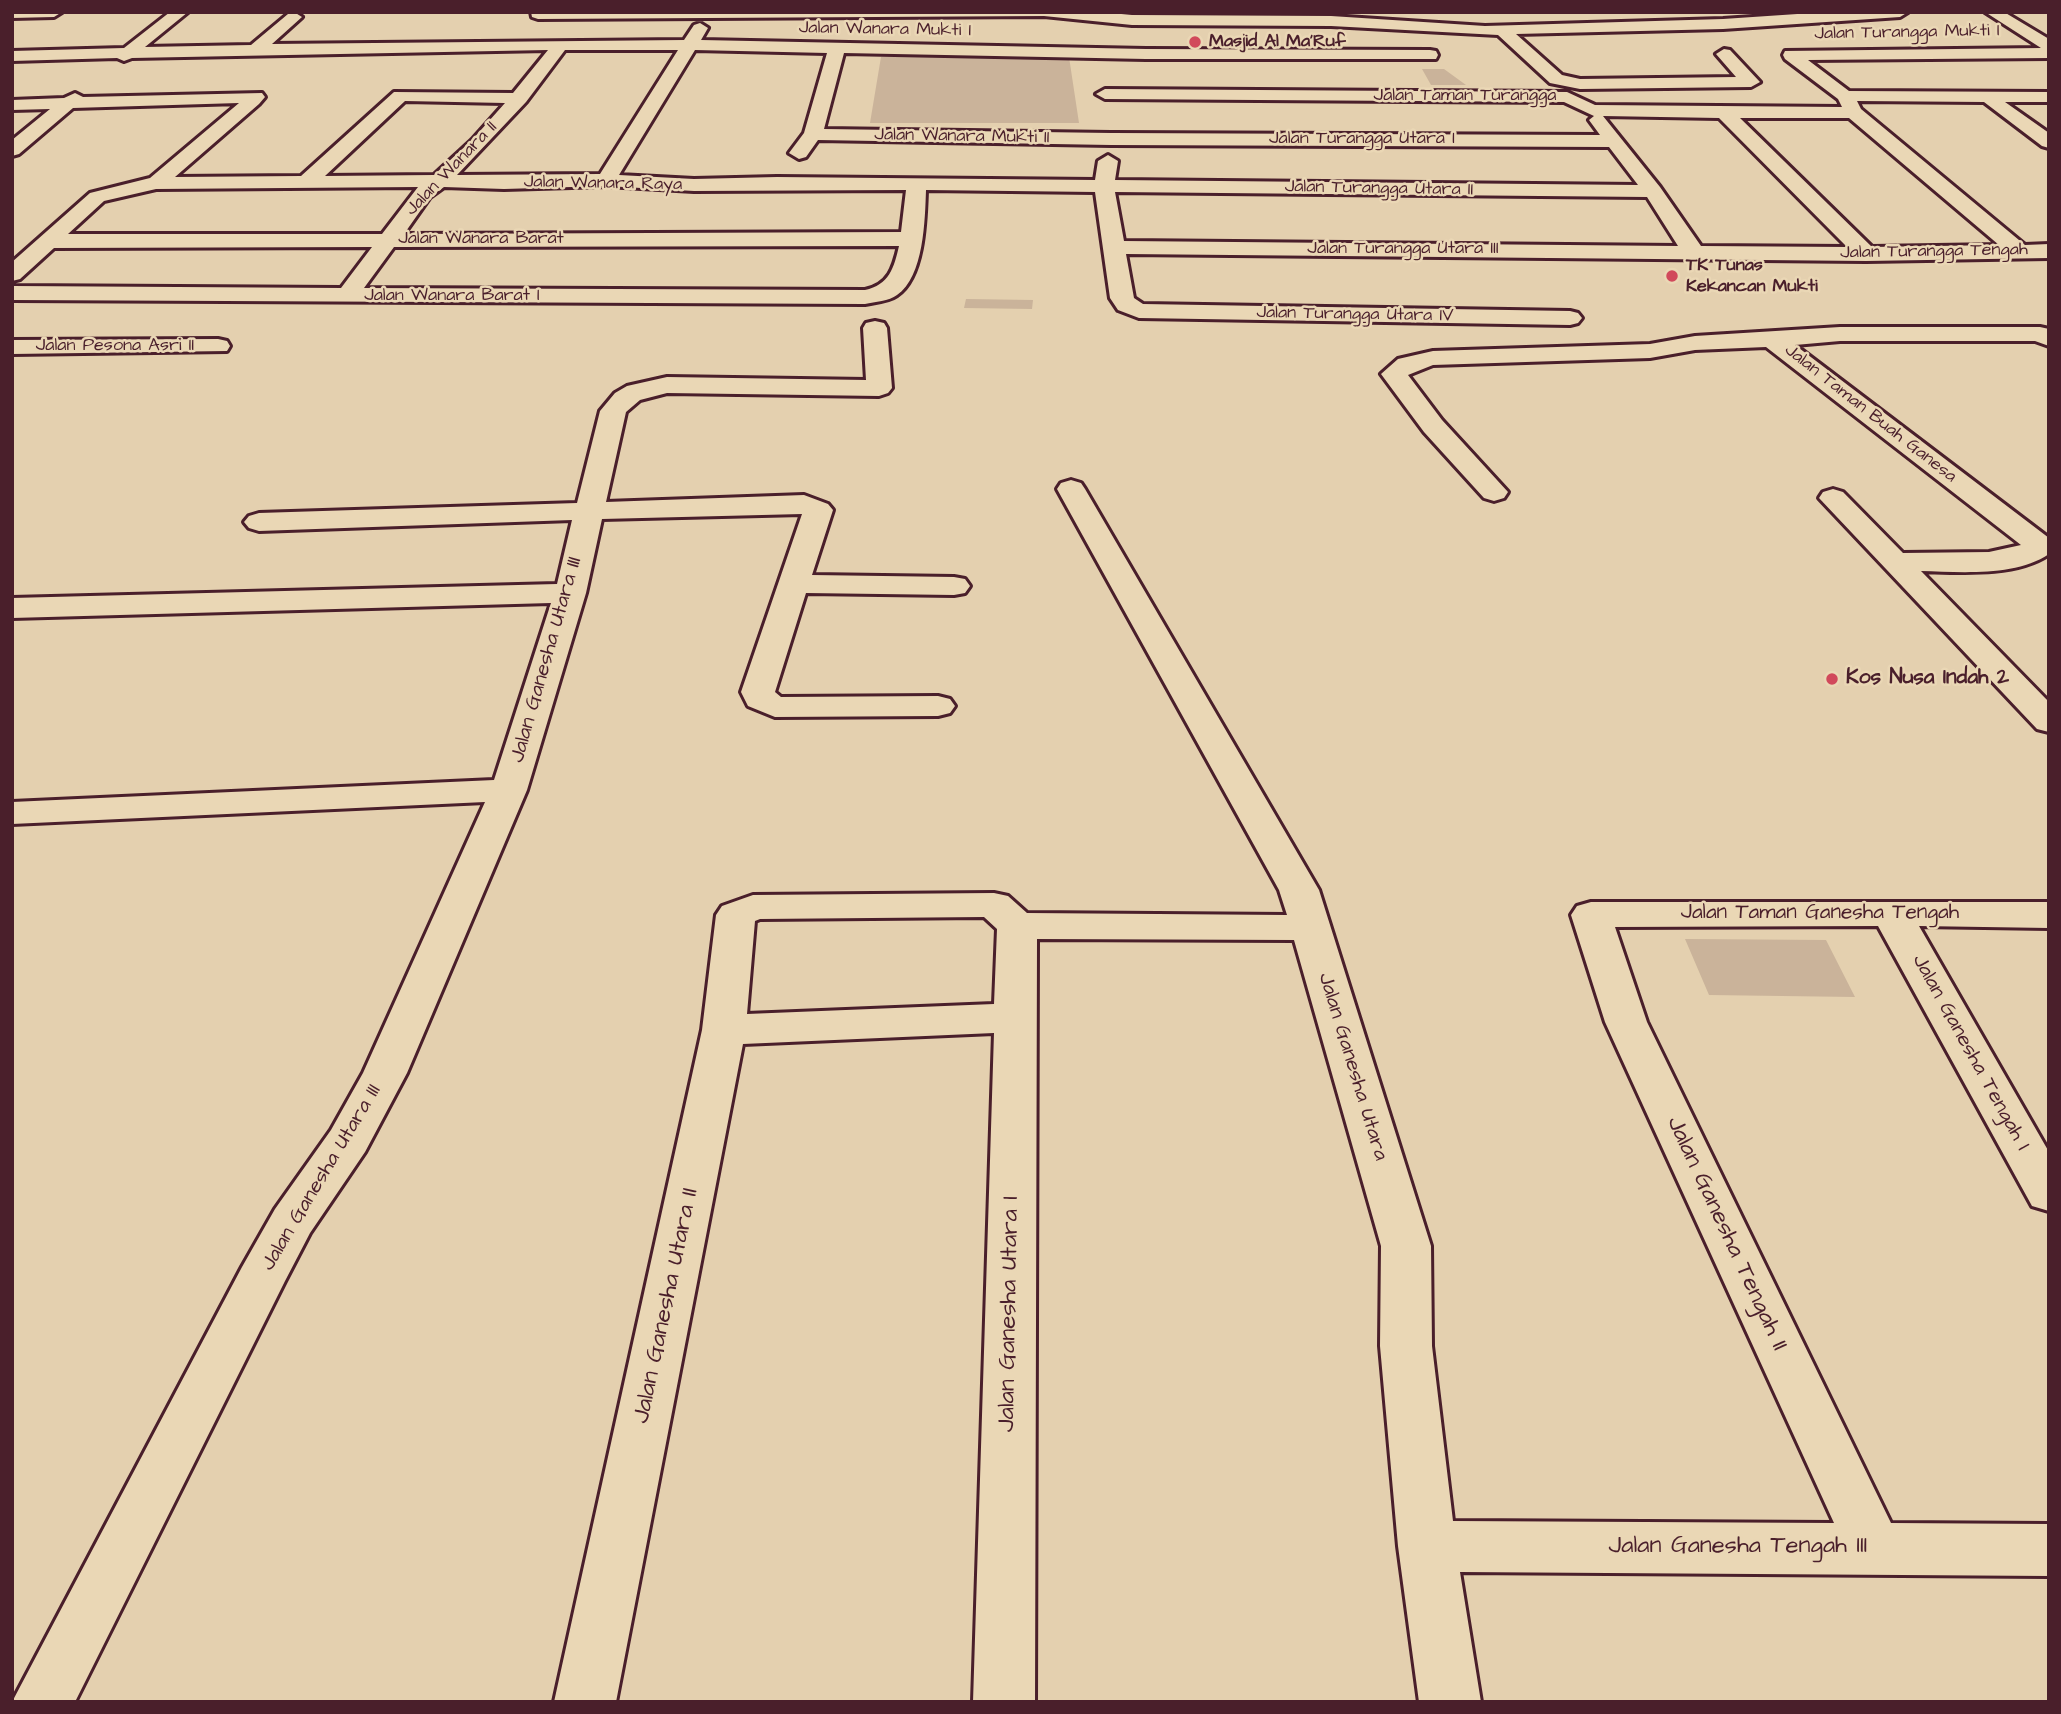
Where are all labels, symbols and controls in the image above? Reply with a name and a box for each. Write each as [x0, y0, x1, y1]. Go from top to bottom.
street label: Jalan Wanara Mukti I [799, 18, 971, 42]
street label: Jalan Turangga Mukti I [1814, 21, 2000, 45]
place label: Masjid Al Ma'Ruf [1209, 31, 1346, 53]
marker: Masjid Al Ma'Ruf [1187, 34, 1203, 50]
street label: Jalan Taman Turangga [1374, 85, 1556, 107]
street label: Jalan Wanara II [402, 117, 502, 221]
street label: Jalan Wanara Mukti II [874, 125, 1050, 149]
street label: Jalan Turangga Utara I [1269, 128, 1455, 150]
street label: Jalan Wanara Raya [524, 172, 682, 196]
street label: Jalan Turangga Utara II [1285, 177, 1473, 201]
street label: Jalan Wanara Barat [398, 228, 564, 250]
street label: Jalan Turangga Utara III [1307, 238, 1499, 260]
street label: Jalan Turangga Tengah [1840, 240, 2028, 264]
place label: TK Tunas Kekancan Mukti [1686, 255, 1818, 298]
marker: TK Tunas Kekancan Mukti [1664, 268, 1680, 284]
street label: Jalan Wanara Barat I [364, 285, 540, 307]
street label: Jalan Turangga Utara IV [1256, 302, 1454, 328]
street label: Jalan Pesona Asri II [36, 335, 194, 357]
street label: Jalan Taman Buah Ganesa [1780, 340, 1960, 488]
street label: Jalan Ganesha Utara III [506, 554, 588, 766]
place label: Kos Nusa Indah 2 [1846, 666, 2009, 692]
marker: Kos Nusa Indah 2 [1824, 671, 1840, 687]
street label: Jalan Taman Ganesha Tengah [1681, 901, 1959, 927]
street label: Jalan Ganesha Tengah I [1906, 951, 2034, 1155]
street label: Jalan Ganesha Utara [1311, 970, 1393, 1164]
street label: Jalan Ganesha Utara III [256, 1080, 388, 1276]
street label: Jalan Ganesha Tengah II [1659, 1112, 1793, 1356]
street label: Jalan Ganesha Utara II [628, 1186, 706, 1426]
street label: Jalan Ganesha Utara I [994, 1196, 1026, 1432]
street label: Jalan Ganesha Tengah III [1609, 1533, 1867, 1561]

